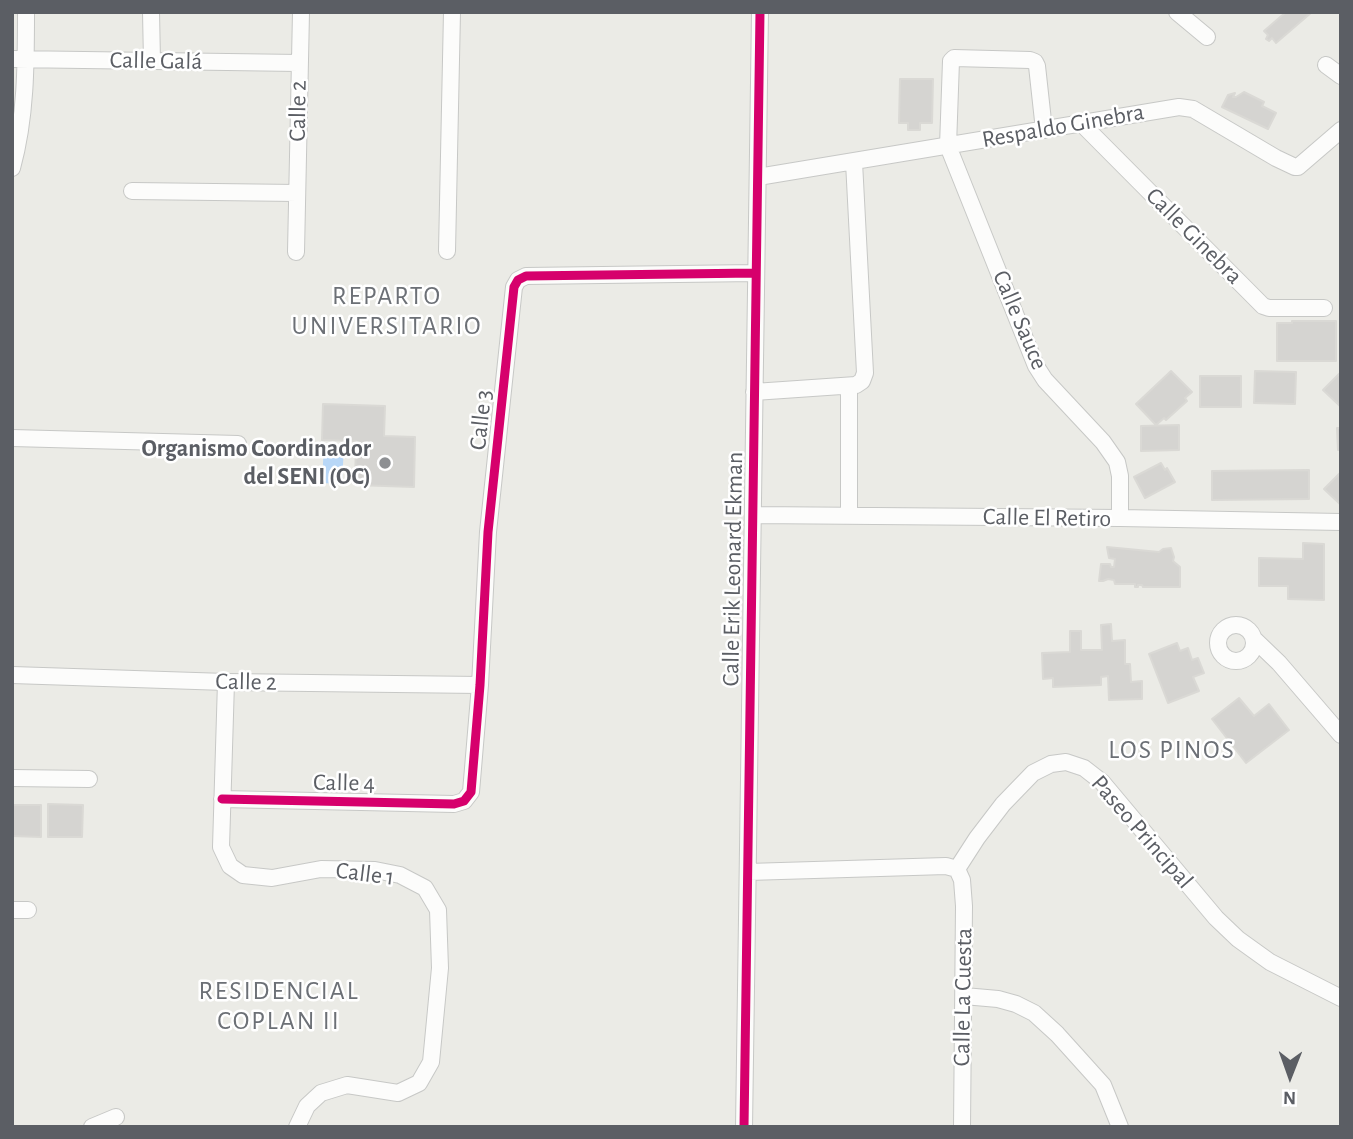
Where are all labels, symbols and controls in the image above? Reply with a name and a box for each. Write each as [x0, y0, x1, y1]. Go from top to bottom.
street label: Calle Galá [109, 46, 203, 76]
street label: Calle 2 [283, 80, 313, 142]
street label: Respaldo Ginebra [980, 98, 1146, 154]
street label: Calle Ginebra [1140, 182, 1248, 290]
street label: Calle Sauce [986, 266, 1054, 374]
district label: REPARTO UNIVERSITARIO [293, 280, 481, 342]
street label: Calle 3 [464, 388, 498, 452]
place label: Organismo Coordinador del SENI (OC) [142, 435, 371, 491]
street label: Calle Erik Leonard Ekman [717, 451, 749, 687]
marker: Organismo Coordinador del SENI (OC) [377, 455, 393, 471]
street label: Calle El Retiro [983, 502, 1111, 534]
street label: Calle 2 [215, 667, 277, 697]
district label: LOS PINOS [1109, 734, 1235, 766]
street label: Calle 4 [313, 768, 375, 798]
street label: Paseo Principal [1085, 769, 1199, 895]
street label: Calle 1 [334, 856, 396, 892]
street label: Calle La Cuesta [947, 927, 979, 1067]
district label: RESIDENCIAL COPLAN II [200, 975, 358, 1036]
north arrow [1255, 1041, 1325, 1111]
text: N [1283, 1088, 1296, 1107]

